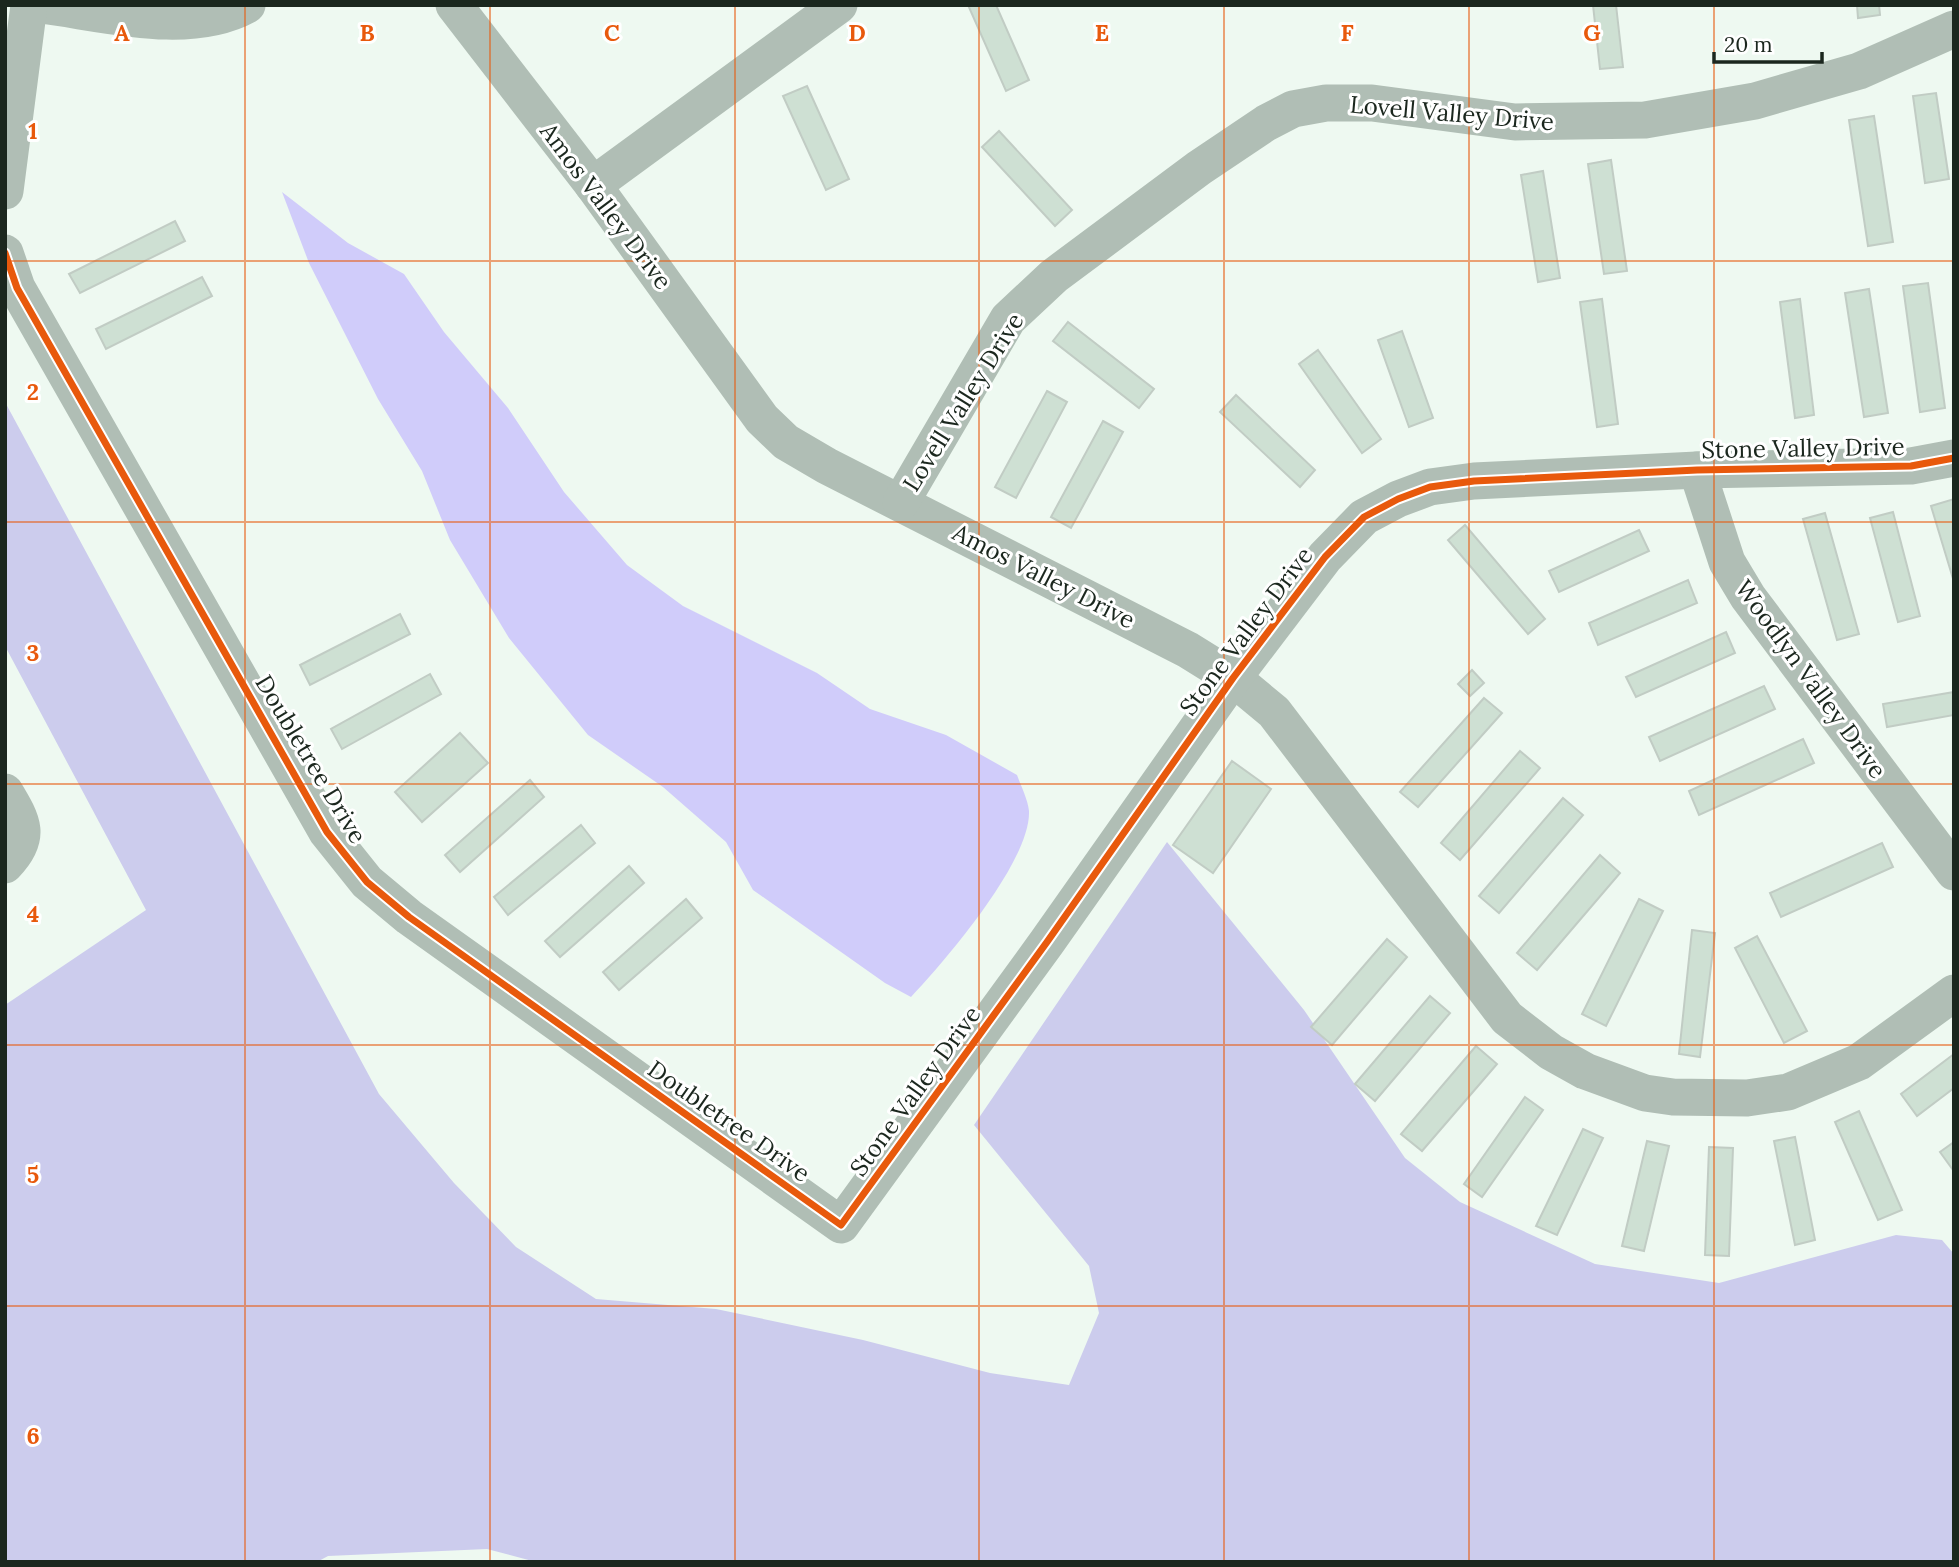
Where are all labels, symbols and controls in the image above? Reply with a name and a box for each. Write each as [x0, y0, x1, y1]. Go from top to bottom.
text: A [114, 18, 130, 47]
text: B [359, 18, 375, 47]
text: C [604, 18, 620, 47]
text: D [848, 18, 866, 47]
text: E [1095, 18, 1109, 47]
text: F [1340, 18, 1354, 47]
text: G [1583, 18, 1601, 47]
scale bar [1714, 21, 1822, 65]
text: 20 m [1724, 31, 1773, 58]
street label: Lovell Valley Drive [1349, 89, 1555, 137]
text: 1 [28, 116, 38, 145]
street label: Amos Valley Drive [533, 116, 679, 295]
street label: Lovell Valley Drive [896, 307, 1030, 497]
text: 2 [27, 377, 39, 406]
street label: Stone Valley Drive [1701, 431, 1905, 465]
street label: Amos Valley Drive [947, 516, 1140, 635]
street label: Stone Valley Drive [1172, 541, 1320, 721]
street label: Woodlyn Valley Drive [1729, 574, 1893, 784]
text: 3 [27, 638, 39, 667]
street label: Doubletree Drive [248, 669, 374, 849]
text: 4 [27, 899, 39, 928]
street label: Stone Valley Drive [843, 1000, 987, 1182]
street label: Doubletree Drive [642, 1053, 816, 1189]
text: 5 [27, 1160, 39, 1189]
text: 6 [26, 1421, 40, 1450]

